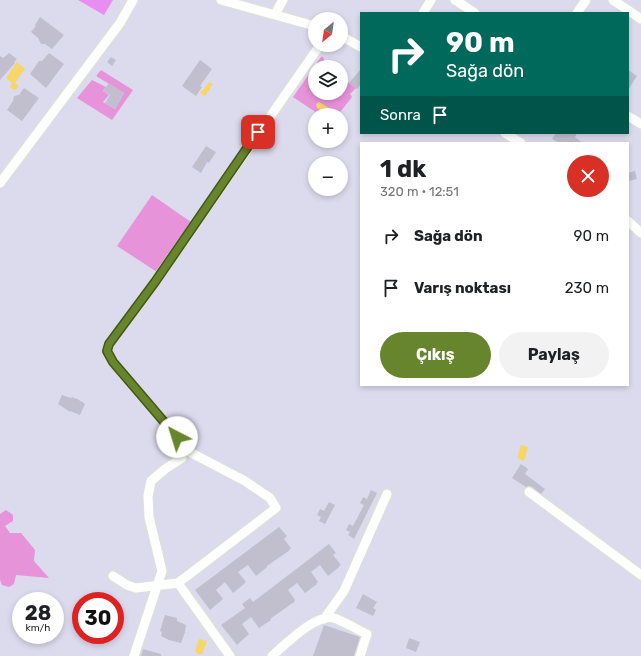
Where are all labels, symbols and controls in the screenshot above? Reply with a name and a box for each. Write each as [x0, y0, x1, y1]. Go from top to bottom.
north arrow [308, 12, 348, 52]
map controls [308, 12, 348, 196]
text: 90 m [446, 26, 515, 59]
icon: right [380, 28, 432, 80]
button: layers [308, 60, 348, 100]
text: Sağa dön [446, 60, 524, 82]
icon: arrive [429, 104, 451, 126]
text: Sonra [380, 106, 421, 124]
button: + [308, 108, 348, 148]
pin [241, 115, 275, 149]
icon: arrive [247, 121, 269, 143]
text: 1 dk [380, 155, 426, 183]
button: close [567, 155, 609, 197]
button: − [308, 156, 348, 196]
text: 320 m · 12:51 [380, 184, 459, 199]
icon: right [380, 225, 402, 247]
text: Sağa dön [414, 227, 483, 245]
text: 90 m [574, 227, 609, 245]
icon: arrive [380, 277, 402, 299]
text: Varış noktası [414, 279, 511, 297]
text: 230 m [565, 279, 609, 297]
button: Çıkış [380, 332, 491, 378]
button: Paylaş [499, 332, 609, 378]
position arrow [156, 416, 198, 458]
speed limit sign: 30 [72, 592, 124, 644]
text: 28 [25, 601, 51, 625]
text: km/h [26, 622, 50, 634]

